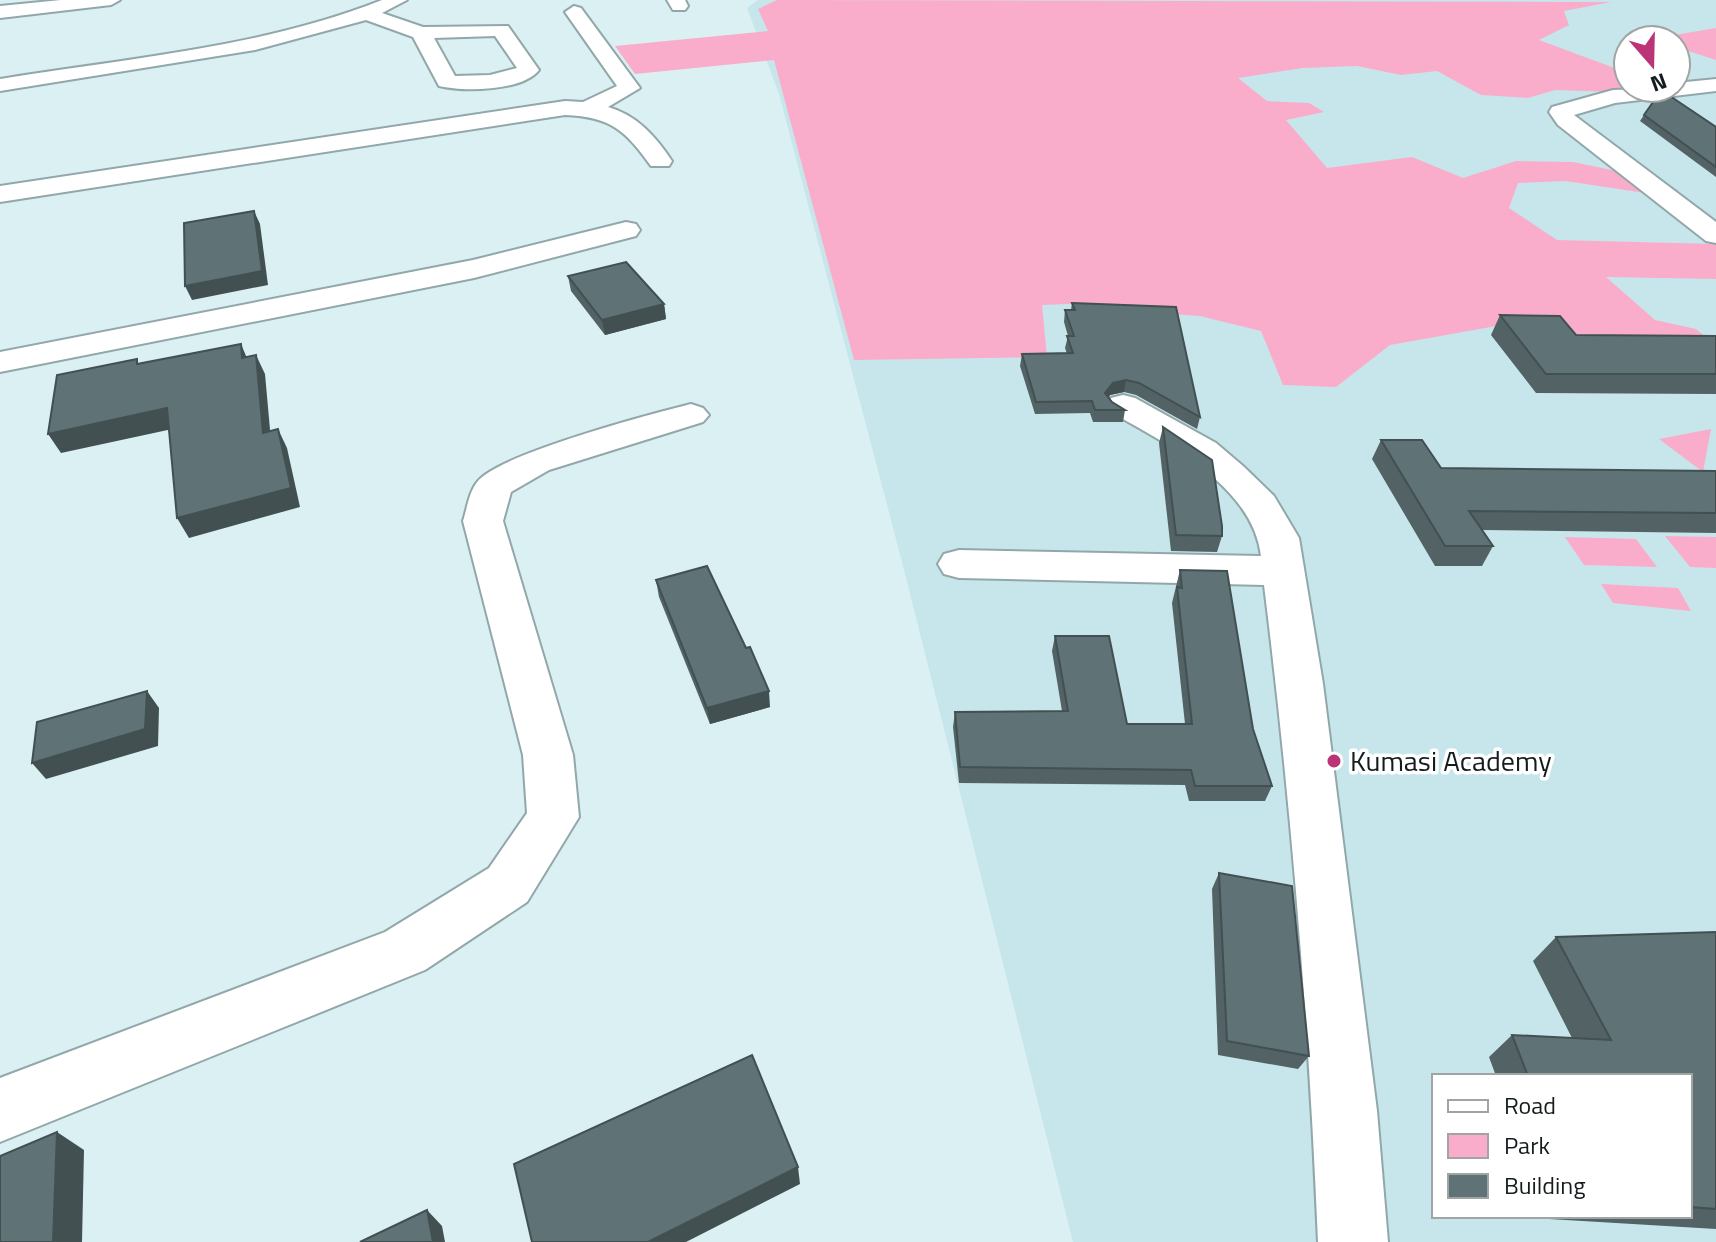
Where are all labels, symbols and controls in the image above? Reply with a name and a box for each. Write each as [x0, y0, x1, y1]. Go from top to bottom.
north arrow [1612, 24, 1692, 104]
text: N [1646, 64, 1672, 101]
place label: Kumasi Academy [1350, 739, 1552, 782]
marker: Kumasi Academy [1325, 752, 1343, 770]
legend [1432, 1074, 1692, 1218]
text: Road [1504, 1087, 1556, 1123]
text: Park [1504, 1127, 1550, 1163]
text: Building [1504, 1167, 1586, 1203]

